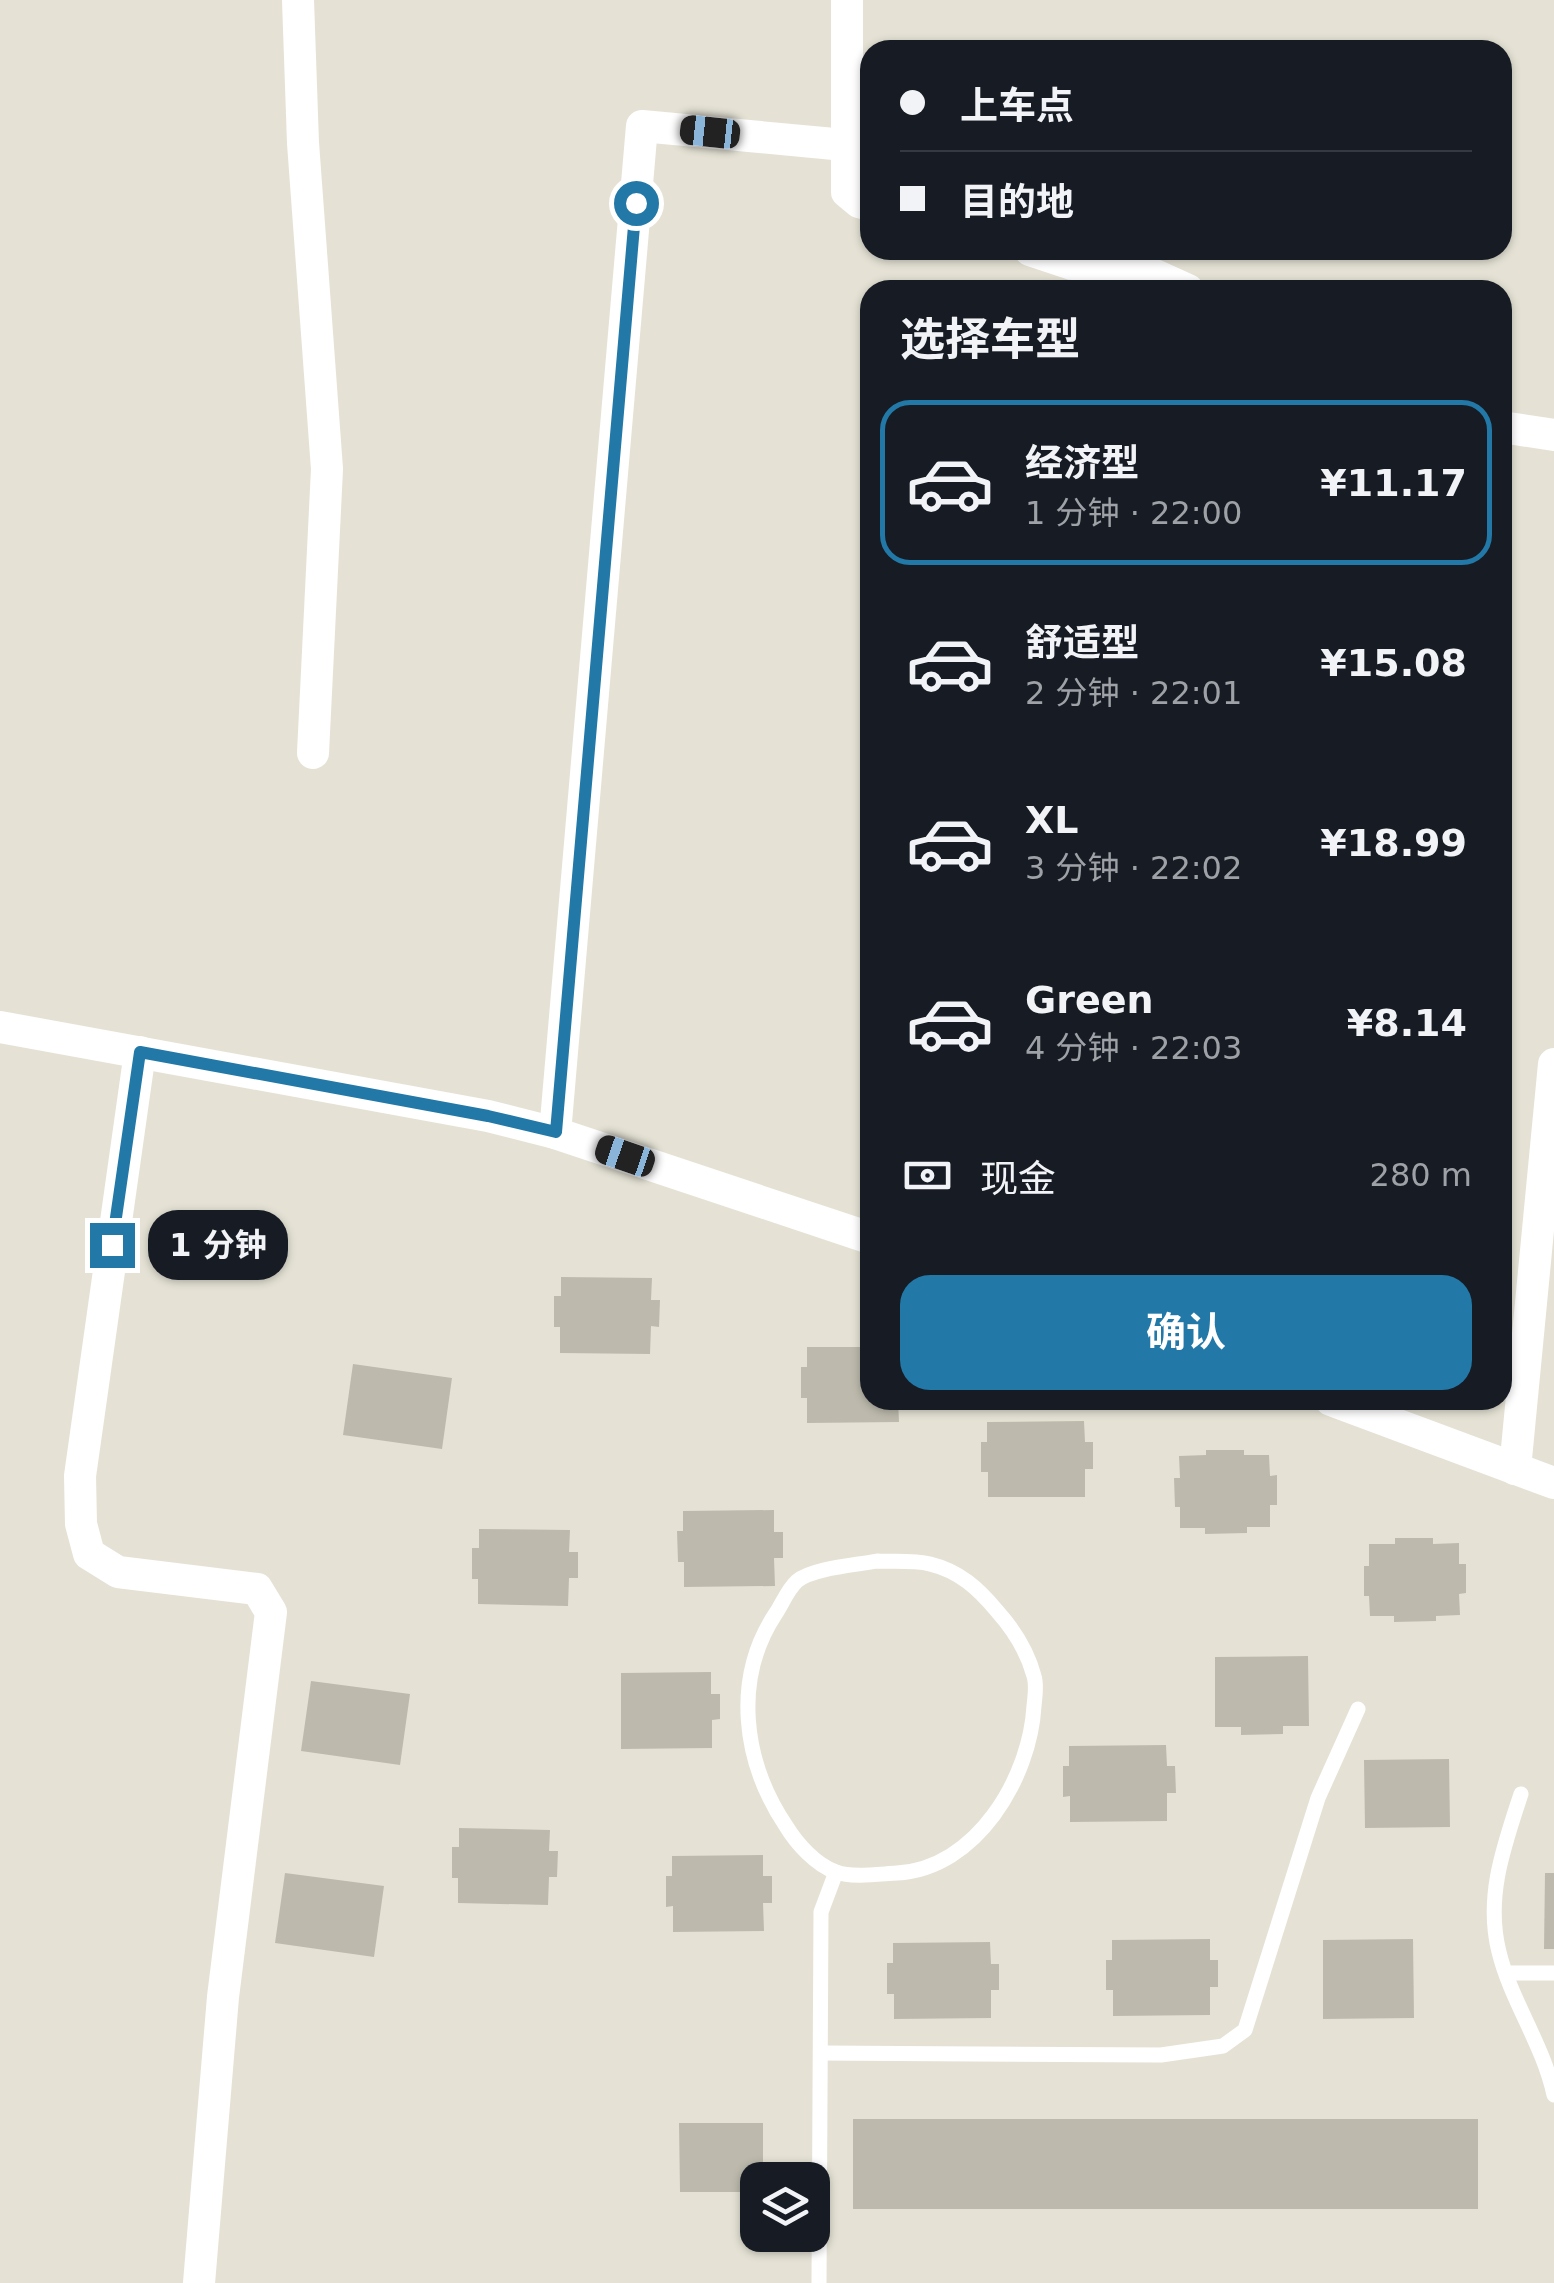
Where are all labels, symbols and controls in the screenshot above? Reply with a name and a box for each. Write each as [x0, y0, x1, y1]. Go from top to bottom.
text: 上车点 [960, 84, 1074, 128]
car [679, 114, 741, 150]
text: 目的地 [960, 180, 1074, 224]
route start [614, 181, 659, 226]
text: 选择车型 [900, 313, 1080, 366]
icon: car [905, 438, 995, 528]
text: 经济型 [1025, 441, 1139, 485]
text: ¥11.17 [1320, 461, 1467, 505]
text: 1 分钟 · 22:00 [1025, 494, 1242, 532]
icon: car [905, 618, 995, 708]
text: 舒适型 [1025, 621, 1139, 665]
text: ¥15.08 [1320, 641, 1467, 685]
text: 2 分钟 · 22:01 [1025, 674, 1242, 712]
icon: car [905, 798, 995, 888]
text: XL [1025, 798, 1079, 842]
text: ¥18.99 [1320, 821, 1467, 865]
text: 3 分钟 · 22:02 [1025, 849, 1242, 887]
icon: car [905, 978, 995, 1068]
text: Green [1025, 978, 1154, 1022]
text: ¥8.14 [1347, 1001, 1467, 1045]
text: 4 分钟 · 22:03 [1025, 1029, 1242, 1067]
car [592, 1132, 658, 1180]
icon: cash [900, 1148, 955, 1203]
text: 280 m [1370, 1156, 1472, 1194]
text: 现金 [980, 1157, 1056, 1201]
callout: 1 分钟 [147, 1210, 287, 1280]
route end [90, 1223, 135, 1268]
text: 1 分钟 [169, 1226, 267, 1264]
button: 确认 [900, 1275, 1472, 1390]
map controls [740, 2162, 830, 2252]
button: layers [740, 2162, 830, 2252]

